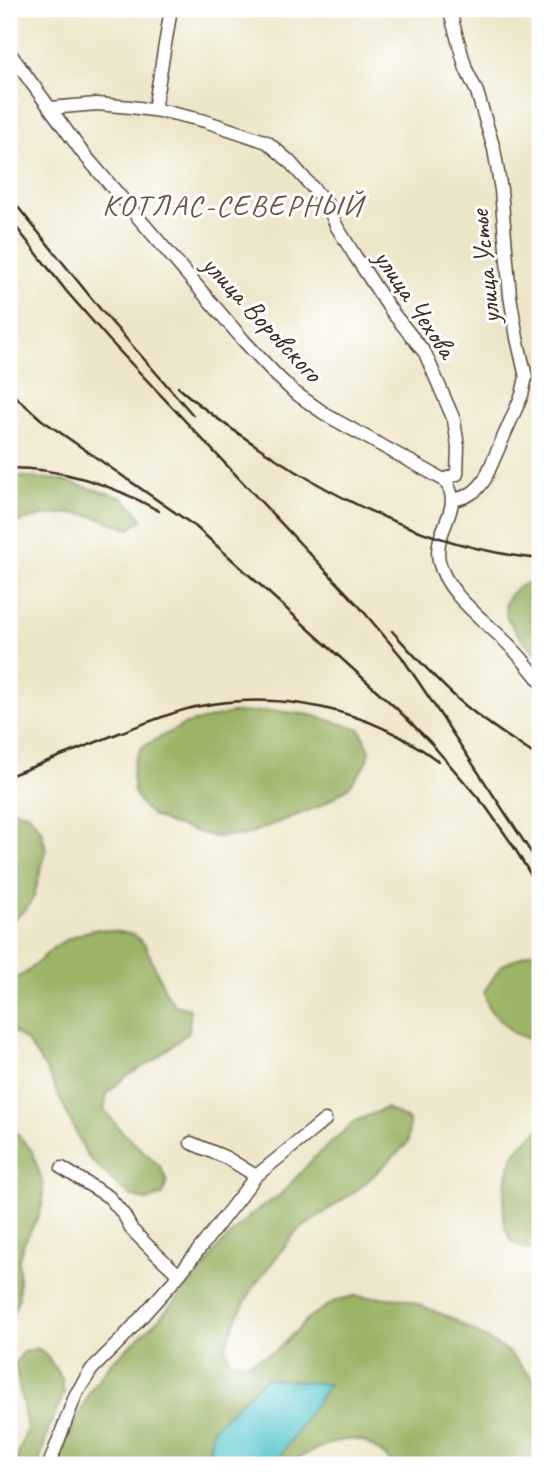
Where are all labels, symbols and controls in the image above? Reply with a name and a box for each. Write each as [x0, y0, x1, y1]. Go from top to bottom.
district label: КОТЛАС-СЕВЕРНЫЙ [102, 186, 367, 224]
street label: улица Устье [461, 206, 508, 328]
street label: улица Чехова [365, 241, 466, 366]
street label: улица Воровского [193, 246, 332, 391]

